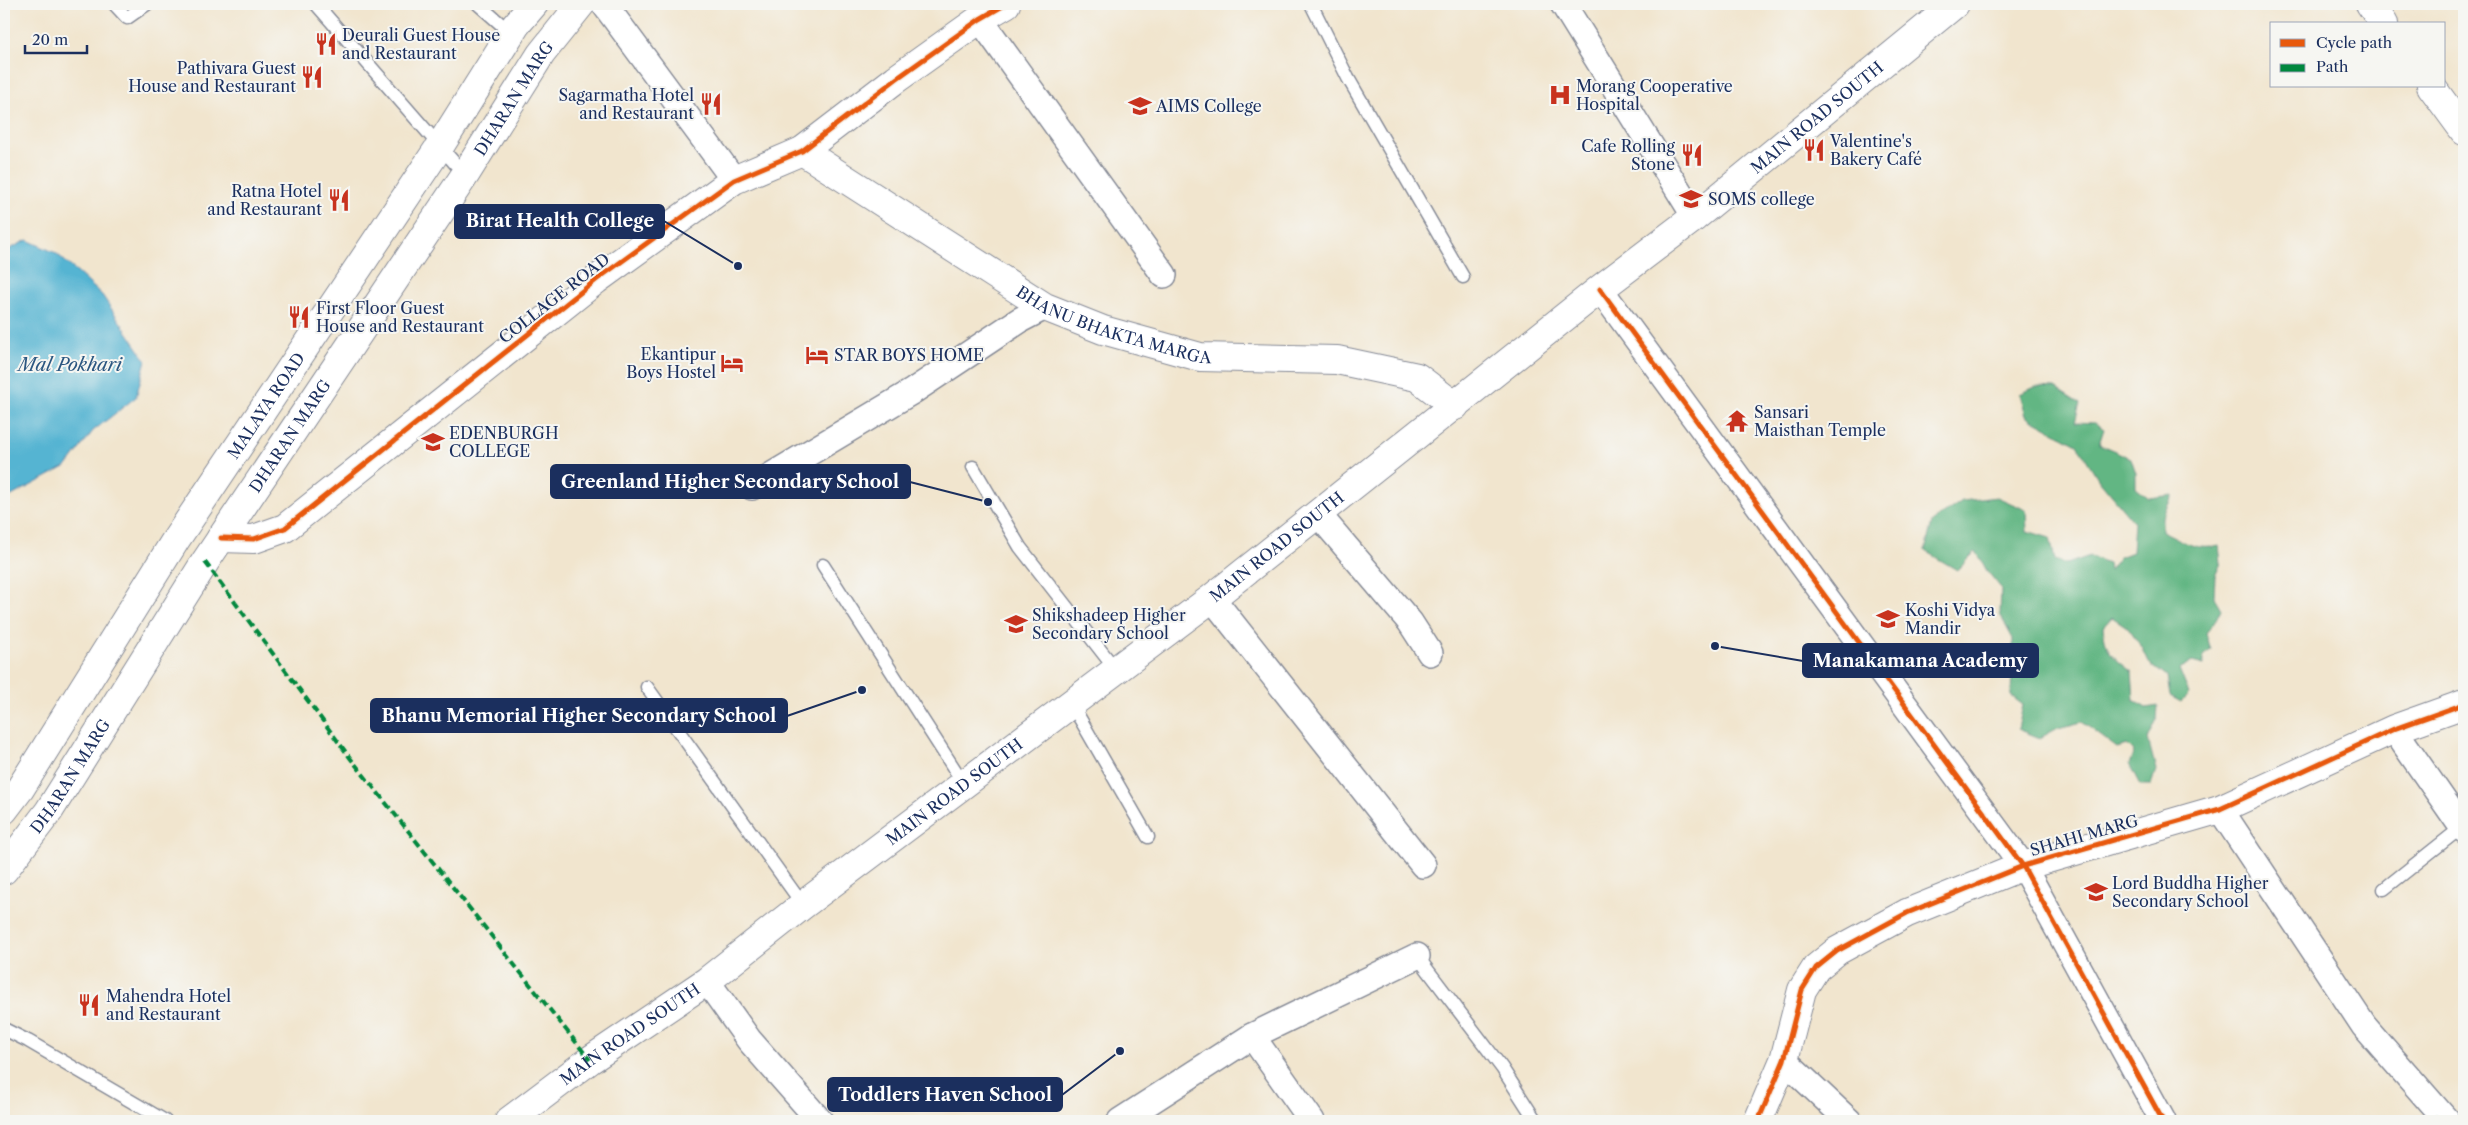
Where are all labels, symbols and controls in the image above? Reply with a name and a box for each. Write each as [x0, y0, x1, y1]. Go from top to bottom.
scale bar [25, 22, 88, 54]
legend [2270, 22, 2446, 88]
place label: Deurali Guest House and Restaurant [342, 25, 500, 63]
text: 20 m [32, 30, 68, 49]
restaurant icon: Deurali Guest House and Restaurant [313, 31, 339, 57]
text: Cycle path [2316, 33, 2393, 52]
street label: DHARAN MARG [470, 37, 557, 159]
street label: MAIN ROAD SOUTH [1746, 57, 1887, 178]
text: Path [2316, 57, 2349, 76]
place label: Pathivara Guest House and Restaurant [128, 58, 296, 96]
restaurant icon: Pathivara Guest House and Restaurant [299, 64, 325, 90]
place label: Morang Cooperative Hospital [1576, 76, 1733, 114]
hospital icon: Morang Cooperative Hospital [1547, 82, 1573, 108]
place label: Sagarmatha Hotel and Restaurant [558, 85, 694, 123]
restaurant icon: Sagarmatha Hotel and Restaurant [698, 91, 724, 117]
school or university icon: AIMS College [1127, 93, 1153, 119]
place label: AIMS College [1155, 96, 1262, 116]
place label: Valentine's Bakery Café [1829, 131, 1922, 169]
place label: Cafe Rolling Stone [1581, 136, 1676, 174]
restaurant icon: Valentine's Bakery Café [1801, 137, 1827, 163]
restaurant icon: Cafe Rolling Stone [1679, 142, 1705, 168]
place label: Ratna Hotel and Restaurant [207, 181, 322, 219]
school or university icon: SOMS college [1678, 186, 1704, 212]
restaurant icon: Ratna Hotel and Restaurant [326, 187, 352, 213]
place label: SOMS college [1708, 189, 1815, 209]
callout: Birat Health College [455, 205, 664, 238]
text: Birat Health College [466, 210, 655, 232]
street label: COLLAGE ROAD [495, 249, 613, 347]
street label: BHANU BHAKTA MARGA [1013, 281, 1213, 367]
place label: First Floor Guest House and Restaurant [316, 298, 484, 336]
restaurant icon: First Floor Guest House and Restaurant [286, 304, 312, 330]
hotel icon: STAR BOYS HOME [804, 342, 830, 368]
place label: Ekantipur Boys Hostel [626, 344, 716, 382]
place label: STAR BOYS HOME [834, 345, 984, 365]
street label: MALAYA ROAD [223, 348, 309, 463]
hotel icon: Ekantipur Boys Hostel [719, 350, 745, 376]
water label: Mal Pokhari [16, 354, 123, 376]
street label: DHARAN MARG [245, 375, 335, 496]
place label: Sansari Maisthan Temple [1754, 402, 1886, 440]
temple icon: Sansari Maisthan Temple [1724, 408, 1750, 434]
place label: EDENBURGH COLLEGE [449, 423, 559, 461]
school or university icon: EDENBURGH COLLEGE [420, 429, 446, 455]
callout: Greenland Higher Secondary School [551, 465, 910, 498]
text: Greenland Higher Secondary School [561, 471, 899, 493]
street label: MAIN ROAD SOUTH [1206, 487, 1348, 606]
place label: Koshi Vidya Mandir [1905, 600, 1996, 638]
place label: Shikshadeep Higher Secondary School [1032, 605, 1186, 643]
school or university icon: Koshi Vidya Mandir [1875, 606, 1901, 632]
school or university icon: Shikshadeep Higher Secondary School [1003, 611, 1029, 637]
callout: Manakamana Academy [1803, 644, 2038, 677]
text: Manakamana Academy [1813, 650, 2028, 672]
callout: Bhanu Memorial Higher Secondary School [371, 699, 787, 732]
text: Bhanu Memorial Higher Secondary School [382, 705, 776, 727]
street label: DHARAN MARG [26, 715, 114, 837]
street label: MAIN ROAD SOUTH [882, 734, 1026, 849]
street label: SHAHI MARG [2028, 810, 2140, 860]
place label: Lord Buddha Higher Secondary School [2112, 873, 2269, 911]
school or university icon: Lord Buddha Higher Secondary School [2083, 879, 2109, 905]
street label: MAIN ROAD SOUTH [556, 979, 704, 1089]
place label: Mahendra Hotel and Restaurant [106, 986, 231, 1024]
restaurant icon: Mahendra Hotel and Restaurant [76, 992, 102, 1018]
callout: Toddlers Haven School [828, 1078, 1062, 1111]
text: Toddlers Haven School [838, 1084, 1052, 1106]

